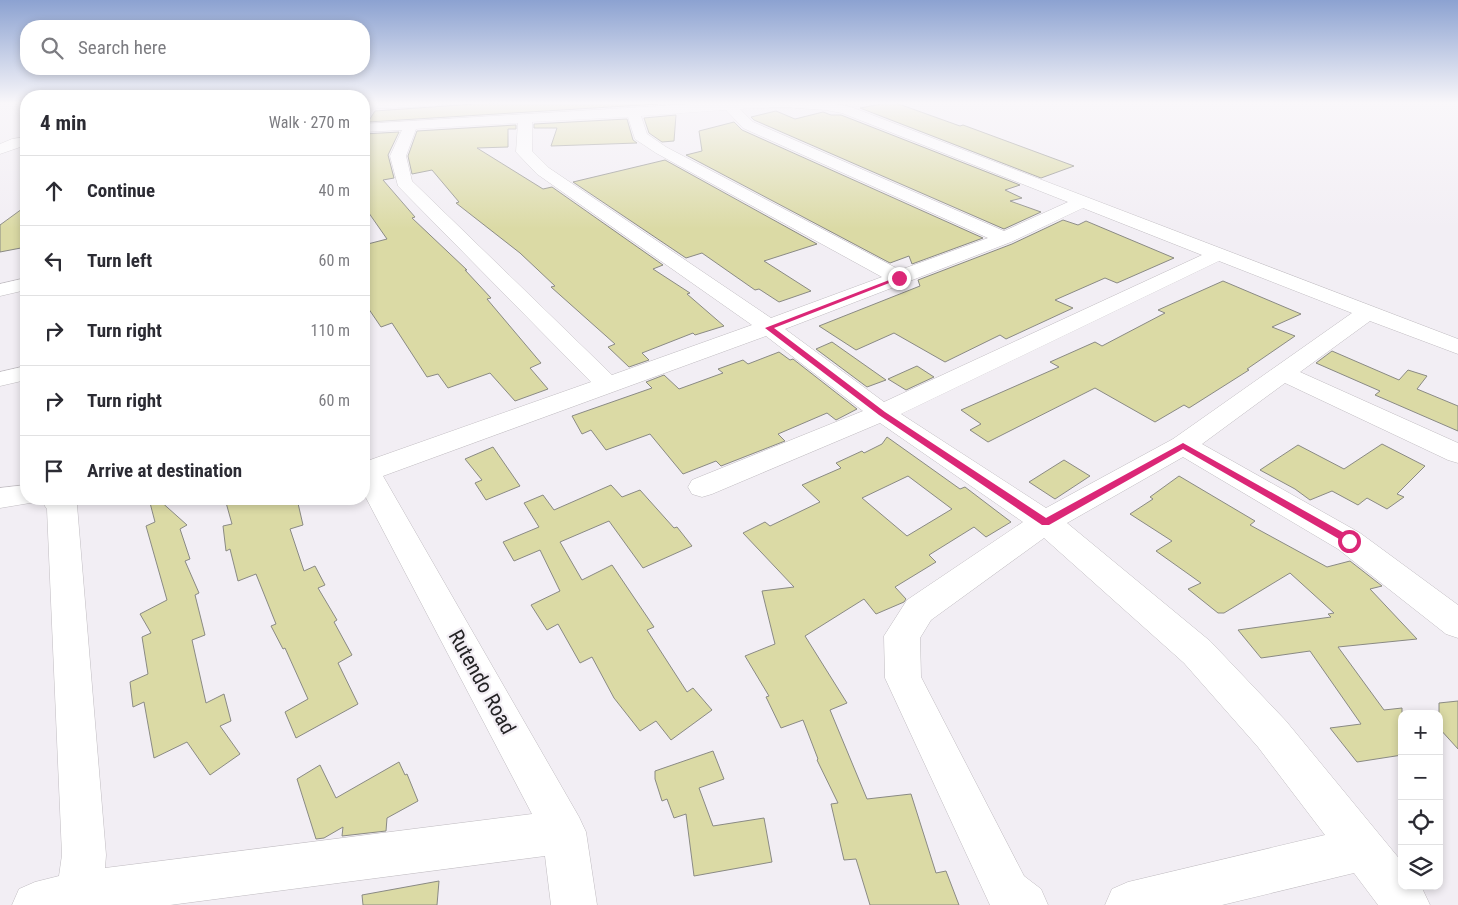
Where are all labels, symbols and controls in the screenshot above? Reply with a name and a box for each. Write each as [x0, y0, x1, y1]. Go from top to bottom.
search box [20, 20, 370, 75]
icon: search [38, 34, 66, 62]
text: Search here [78, 36, 166, 59]
text: 4 min [40, 111, 87, 135]
text: Walk · 270 m [269, 113, 350, 132]
icon: ahead [40, 177, 68, 205]
text: Continue [87, 179, 155, 202]
text: 40 m [318, 181, 350, 200]
icon: left [40, 247, 68, 275]
text: Turn left [87, 249, 152, 272]
text: 60 m [318, 251, 350, 270]
route end [888, 267, 911, 290]
icon: right [40, 317, 68, 345]
text: Turn right [87, 319, 162, 342]
text: 110 m [311, 321, 350, 340]
icon: right [40, 387, 68, 415]
text: Turn right [87, 389, 162, 412]
text: 60 m [318, 391, 350, 410]
icon: arrive [40, 457, 68, 485]
text: Arrive at destination [87, 459, 242, 482]
route start [1338, 530, 1361, 553]
street label: Rutendo Road [444, 626, 520, 738]
map controls [1398, 710, 1443, 890]
button: + [1398, 710, 1443, 755]
button: − [1398, 755, 1443, 800]
button: locate [1398, 800, 1443, 845]
button: layers [1398, 845, 1443, 890]

